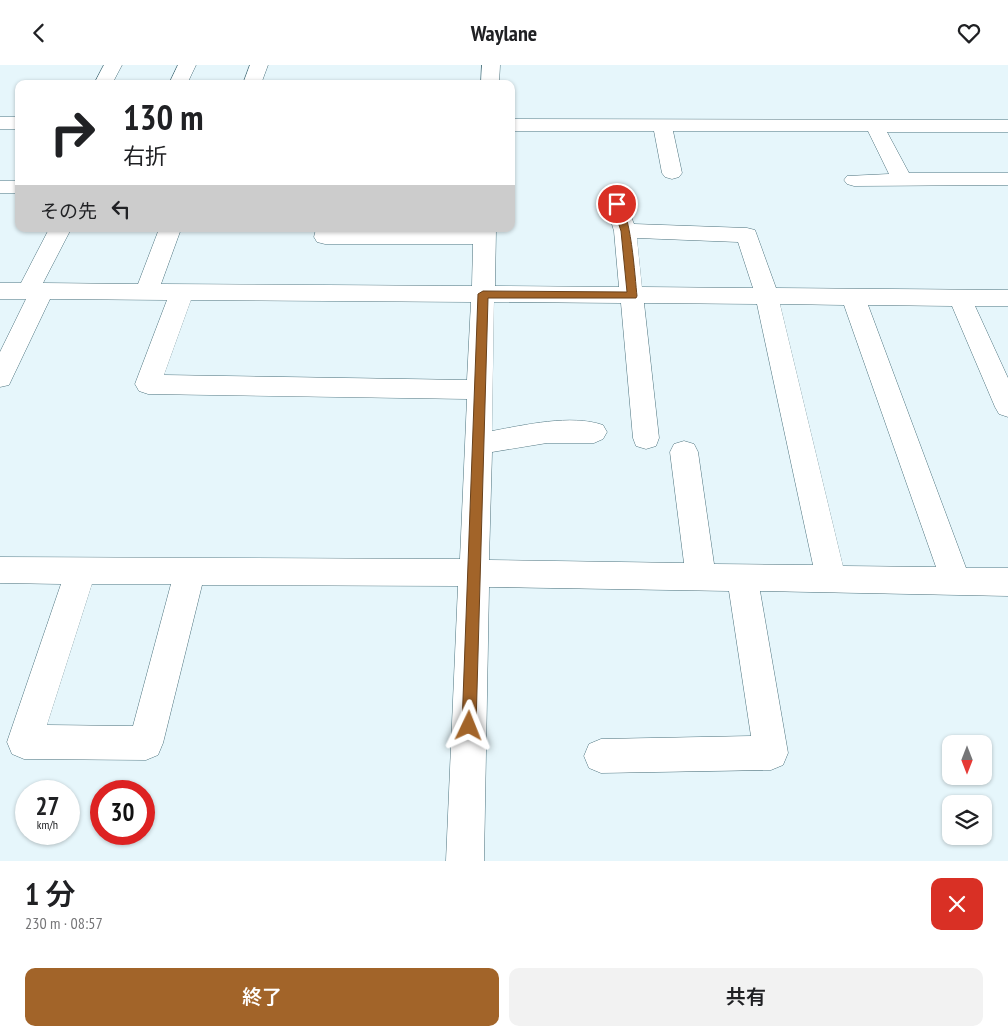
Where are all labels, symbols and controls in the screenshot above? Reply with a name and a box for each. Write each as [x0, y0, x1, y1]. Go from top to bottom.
icon: back [25, 19, 53, 47]
text: Waylane [471, 19, 537, 47]
icon: heart [955, 19, 983, 47]
text: 130 m [123, 94, 204, 140]
icon: right [40, 100, 105, 165]
text: 右折 [123, 142, 167, 170]
pin [596, 183, 638, 225]
icon: arrive [603, 190, 631, 218]
icon: left [107, 195, 135, 223]
text: その先 [40, 199, 97, 223]
position arrow [442, 699, 494, 751]
north arrow [942, 735, 992, 785]
map controls [942, 735, 992, 845]
speed limit sign: 30 [90, 780, 155, 845]
text: 27 [36, 790, 59, 822]
button: layers [942, 795, 992, 845]
text: km/h [37, 817, 58, 832]
text: 1 分 [25, 874, 76, 913]
button: close [931, 878, 983, 930]
text: 230 m · 08:57 [25, 913, 103, 933]
button: 終了 [25, 968, 499, 1026]
button: 共有 [509, 968, 983, 1026]

